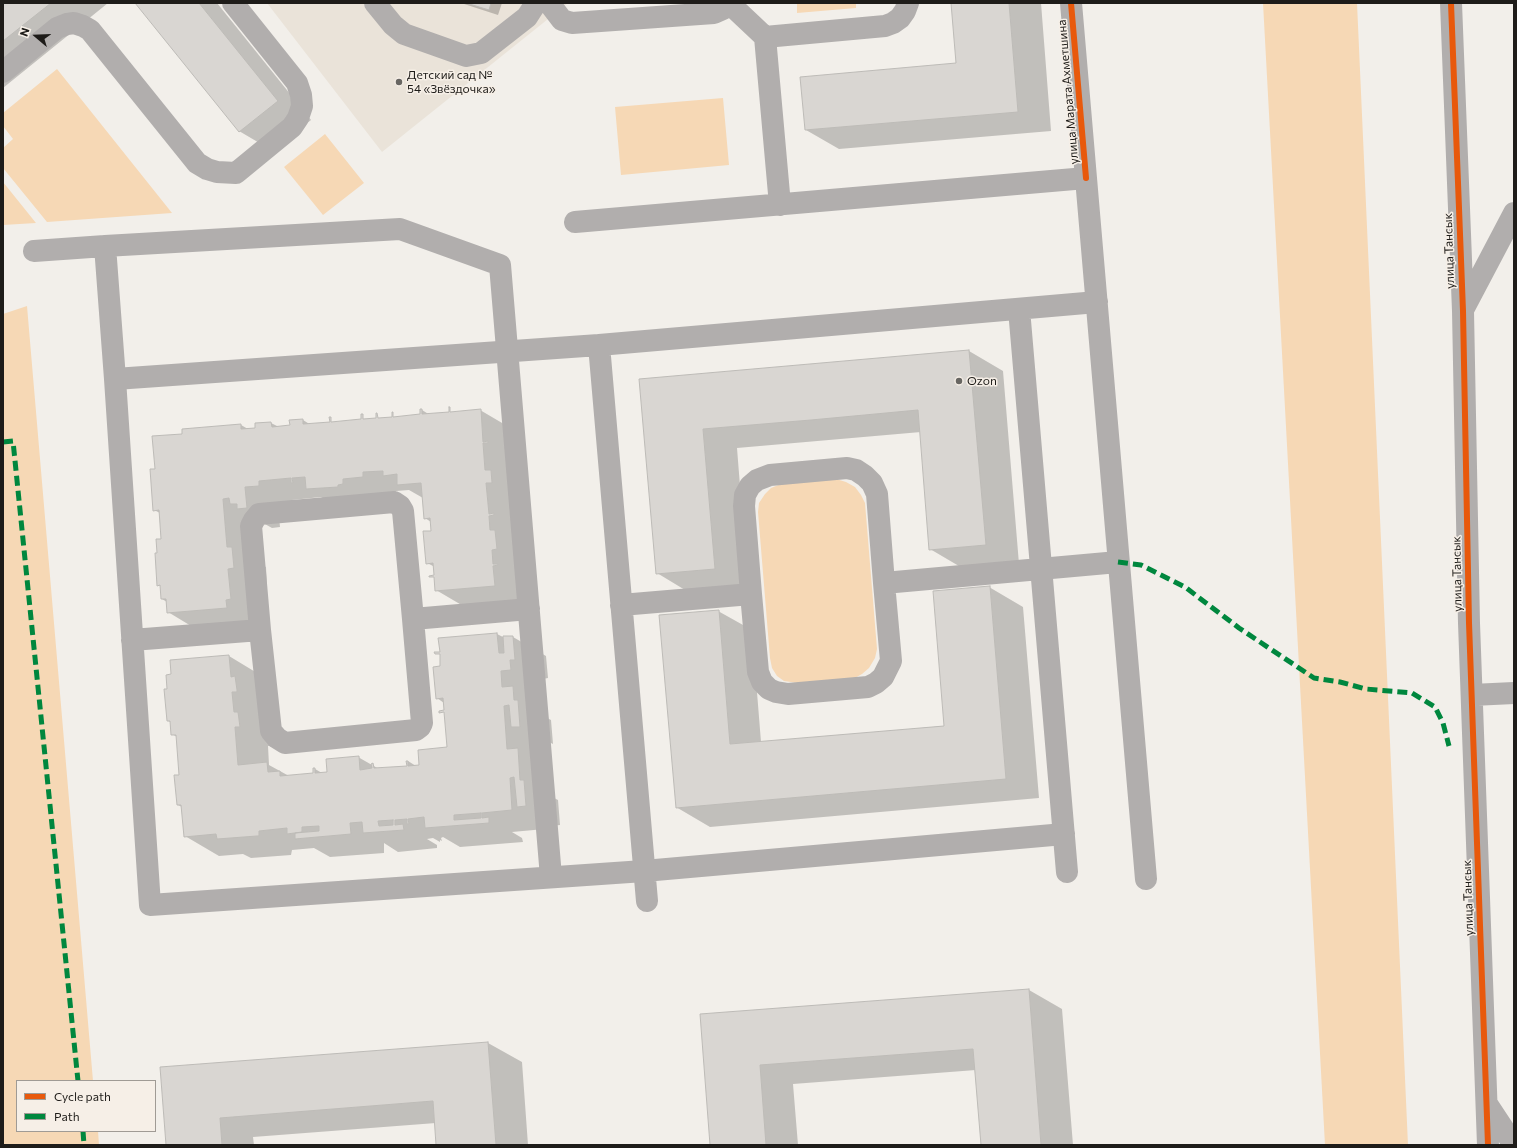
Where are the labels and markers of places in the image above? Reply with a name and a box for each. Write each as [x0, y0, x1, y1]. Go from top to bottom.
place label: Детский сад № 54 «Звёздочка» [407, 68, 496, 96]
marker: Детский сад № 54 «Звёздочка» [394, 77, 404, 87]
place label: Ozon [967, 374, 997, 388]
marker: Ozon [954, 376, 964, 386]

